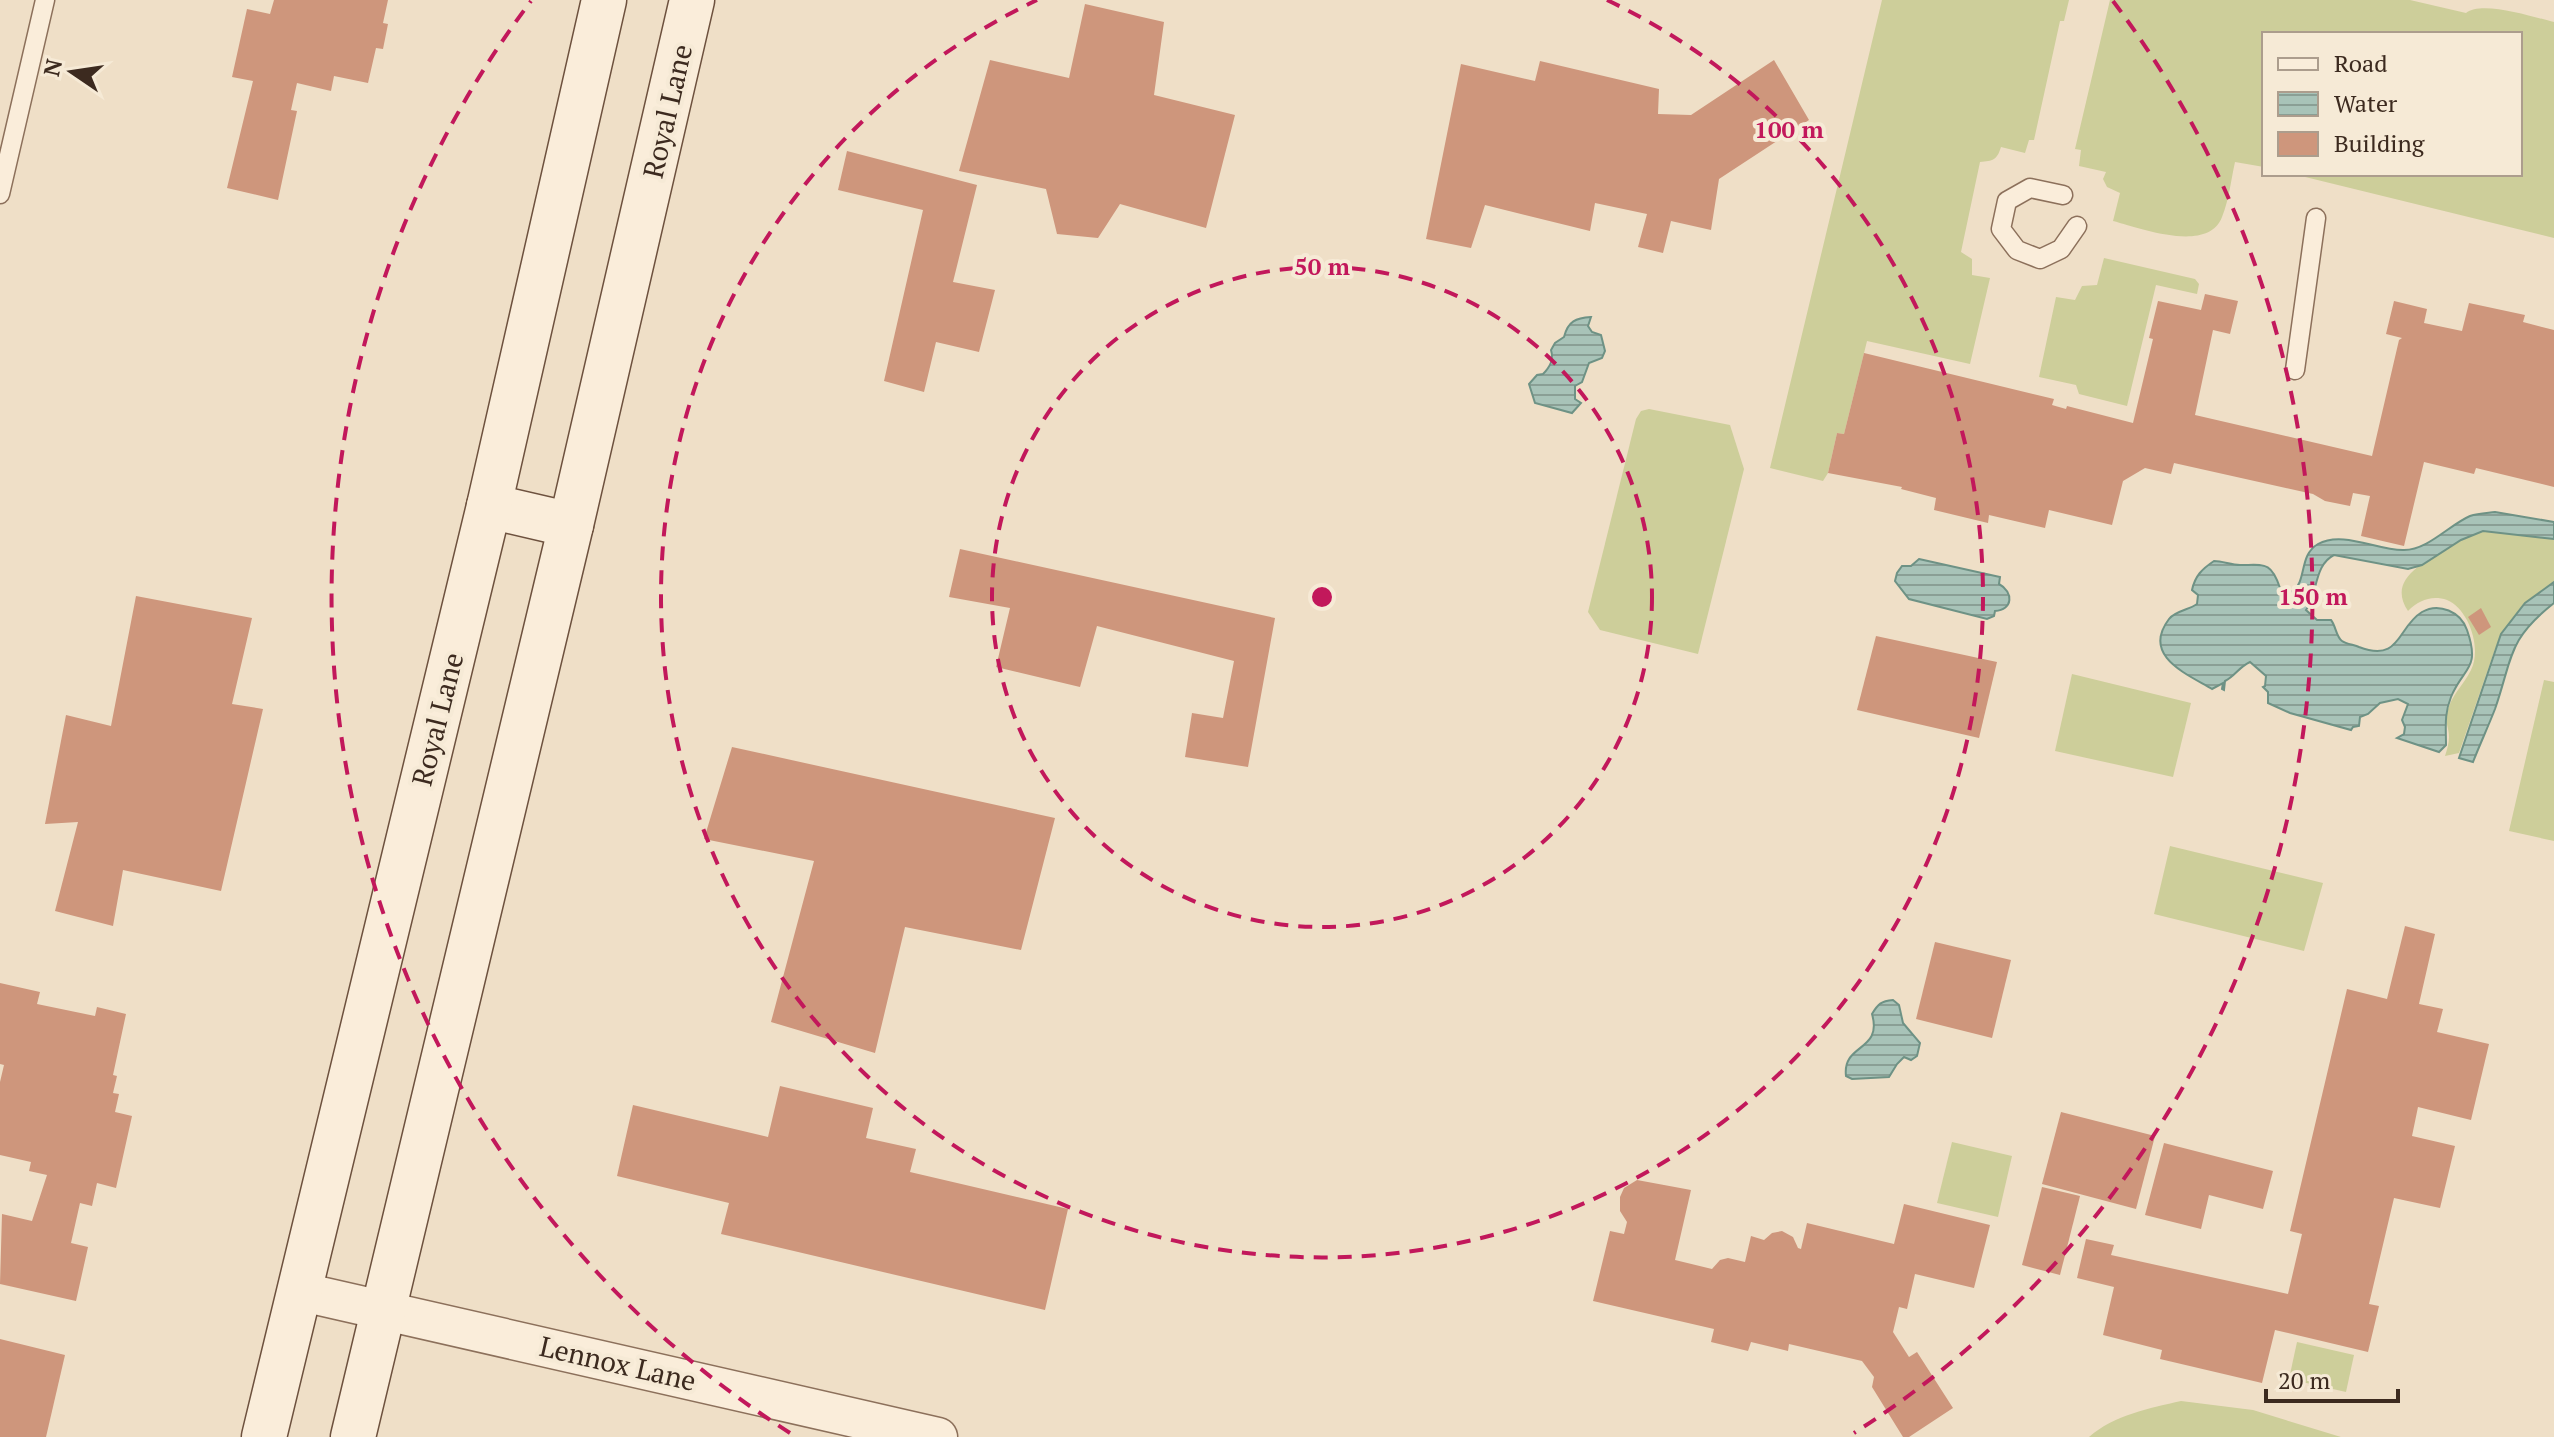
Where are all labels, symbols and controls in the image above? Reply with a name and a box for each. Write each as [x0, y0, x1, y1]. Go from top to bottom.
north arrow [32, 32, 112, 112]
legend [2262, 32, 2522, 176]
street label: Royal Lane [634, 41, 700, 181]
text: Road [2334, 47, 2388, 79]
text: N [36, 56, 68, 79]
text: Water [2334, 87, 2398, 119]
text: 100 m [1754, 113, 1824, 145]
text: Building [2334, 127, 2425, 159]
text: 50 m [1294, 250, 1350, 282]
text: 150 m [2278, 580, 2348, 612]
centre of rings [1308, 583, 1336, 611]
street label: Royal Lane [403, 649, 471, 789]
street label: Lennox Lane [536, 1327, 700, 1399]
scale bar [2266, 1353, 2398, 1403]
text: 20 m [2278, 1364, 2330, 1396]

